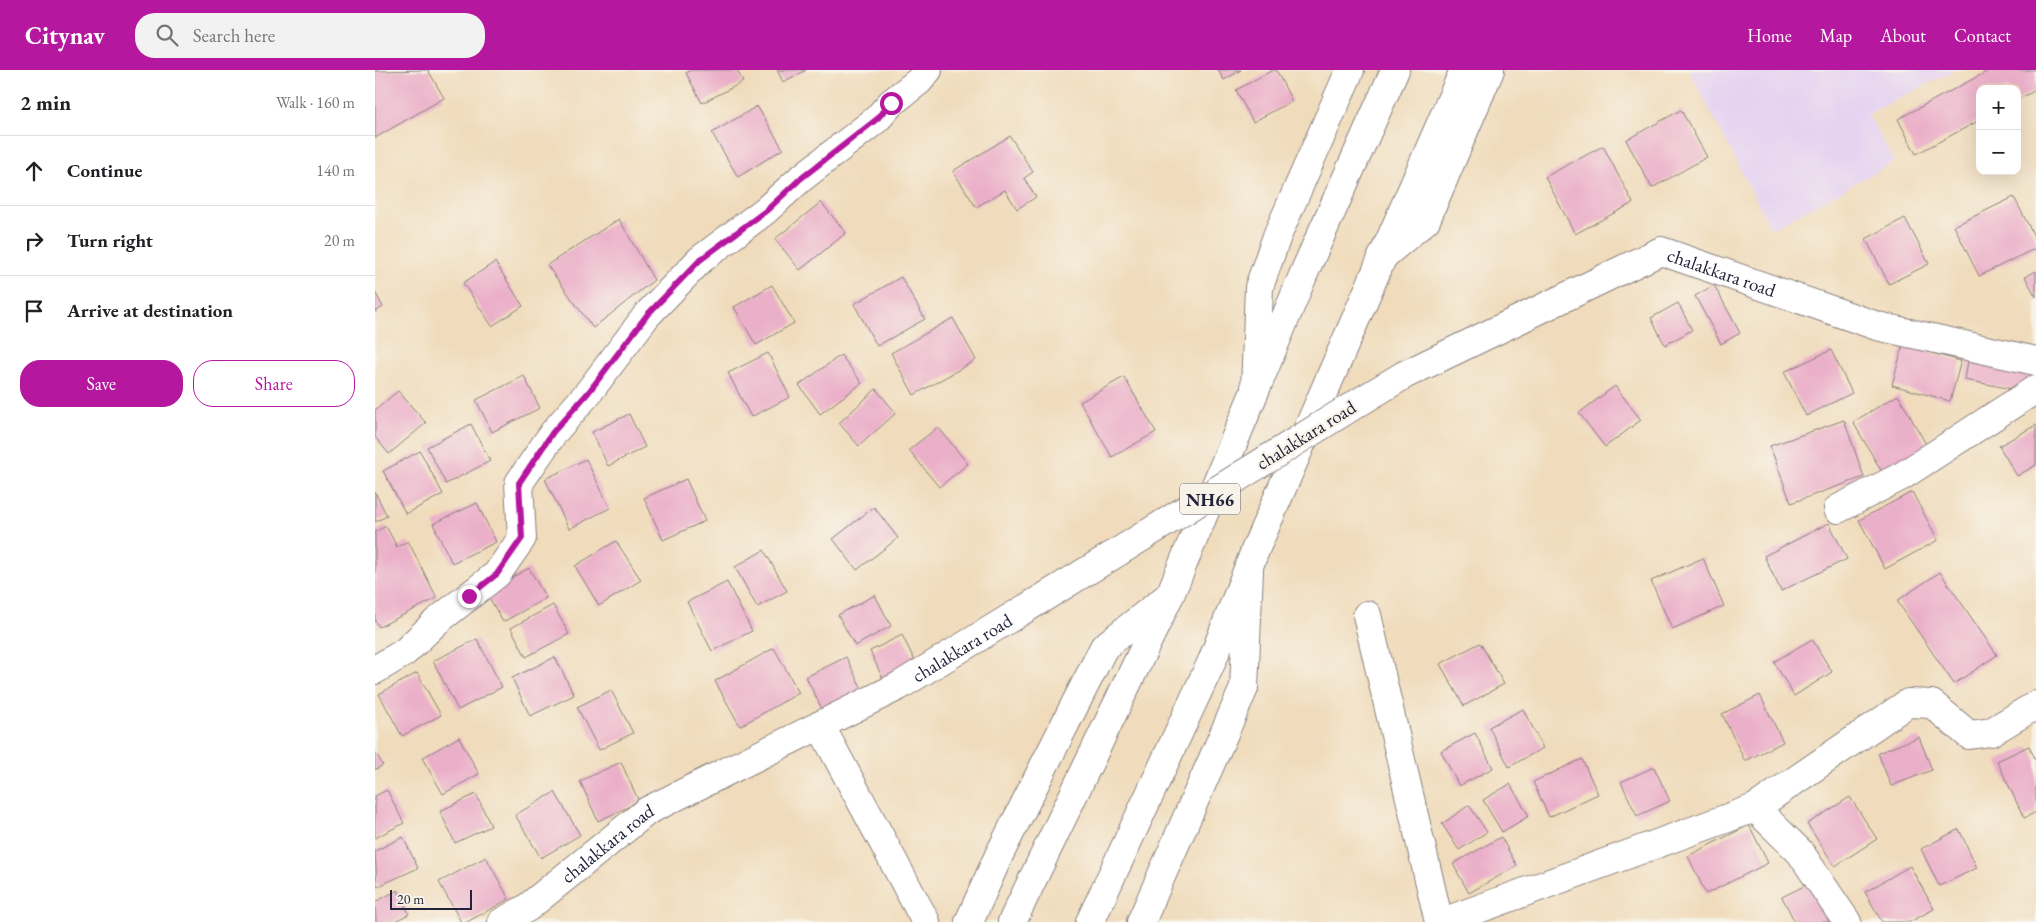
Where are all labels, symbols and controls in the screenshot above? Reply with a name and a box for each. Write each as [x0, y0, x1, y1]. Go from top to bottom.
search box [135, 13, 485, 58]
text: Citynav [25, 20, 105, 51]
icon: search [153, 21, 181, 49]
text: Search here [193, 23, 275, 48]
text: Home [1747, 24, 1792, 47]
text: Map [1820, 24, 1852, 47]
text: About [1880, 24, 1926, 47]
text: Contact [1954, 24, 2011, 47]
map controls [1976, 85, 2021, 175]
button: + [1976, 85, 2021, 130]
text: 2 min [20, 89, 71, 116]
text: Walk · 160 m [276, 92, 355, 113]
route start [880, 92, 903, 115]
button: − [1976, 130, 2021, 175]
icon: ahead [20, 157, 48, 185]
text: Continue [67, 158, 142, 183]
text: 140 m [316, 160, 355, 181]
icon: right [20, 227, 48, 255]
text: Turn right [67, 228, 153, 253]
text: 20 m [324, 230, 355, 251]
street label: chalakkara road [1664, 242, 1780, 303]
icon: arrive [20, 297, 48, 325]
text: Arrive at destination [67, 298, 233, 323]
button: Save [20, 360, 183, 407]
button: Share [193, 360, 355, 407]
street label: chalakkara road [1251, 394, 1361, 476]
road number: NH66 [1180, 484, 1240, 514]
route end [458, 585, 481, 608]
street label: chalakkara road [907, 607, 1017, 688]
street label: chalakkara road [556, 797, 658, 888]
scale bar [390, 887, 473, 910]
text: 20 m [397, 890, 424, 908]

